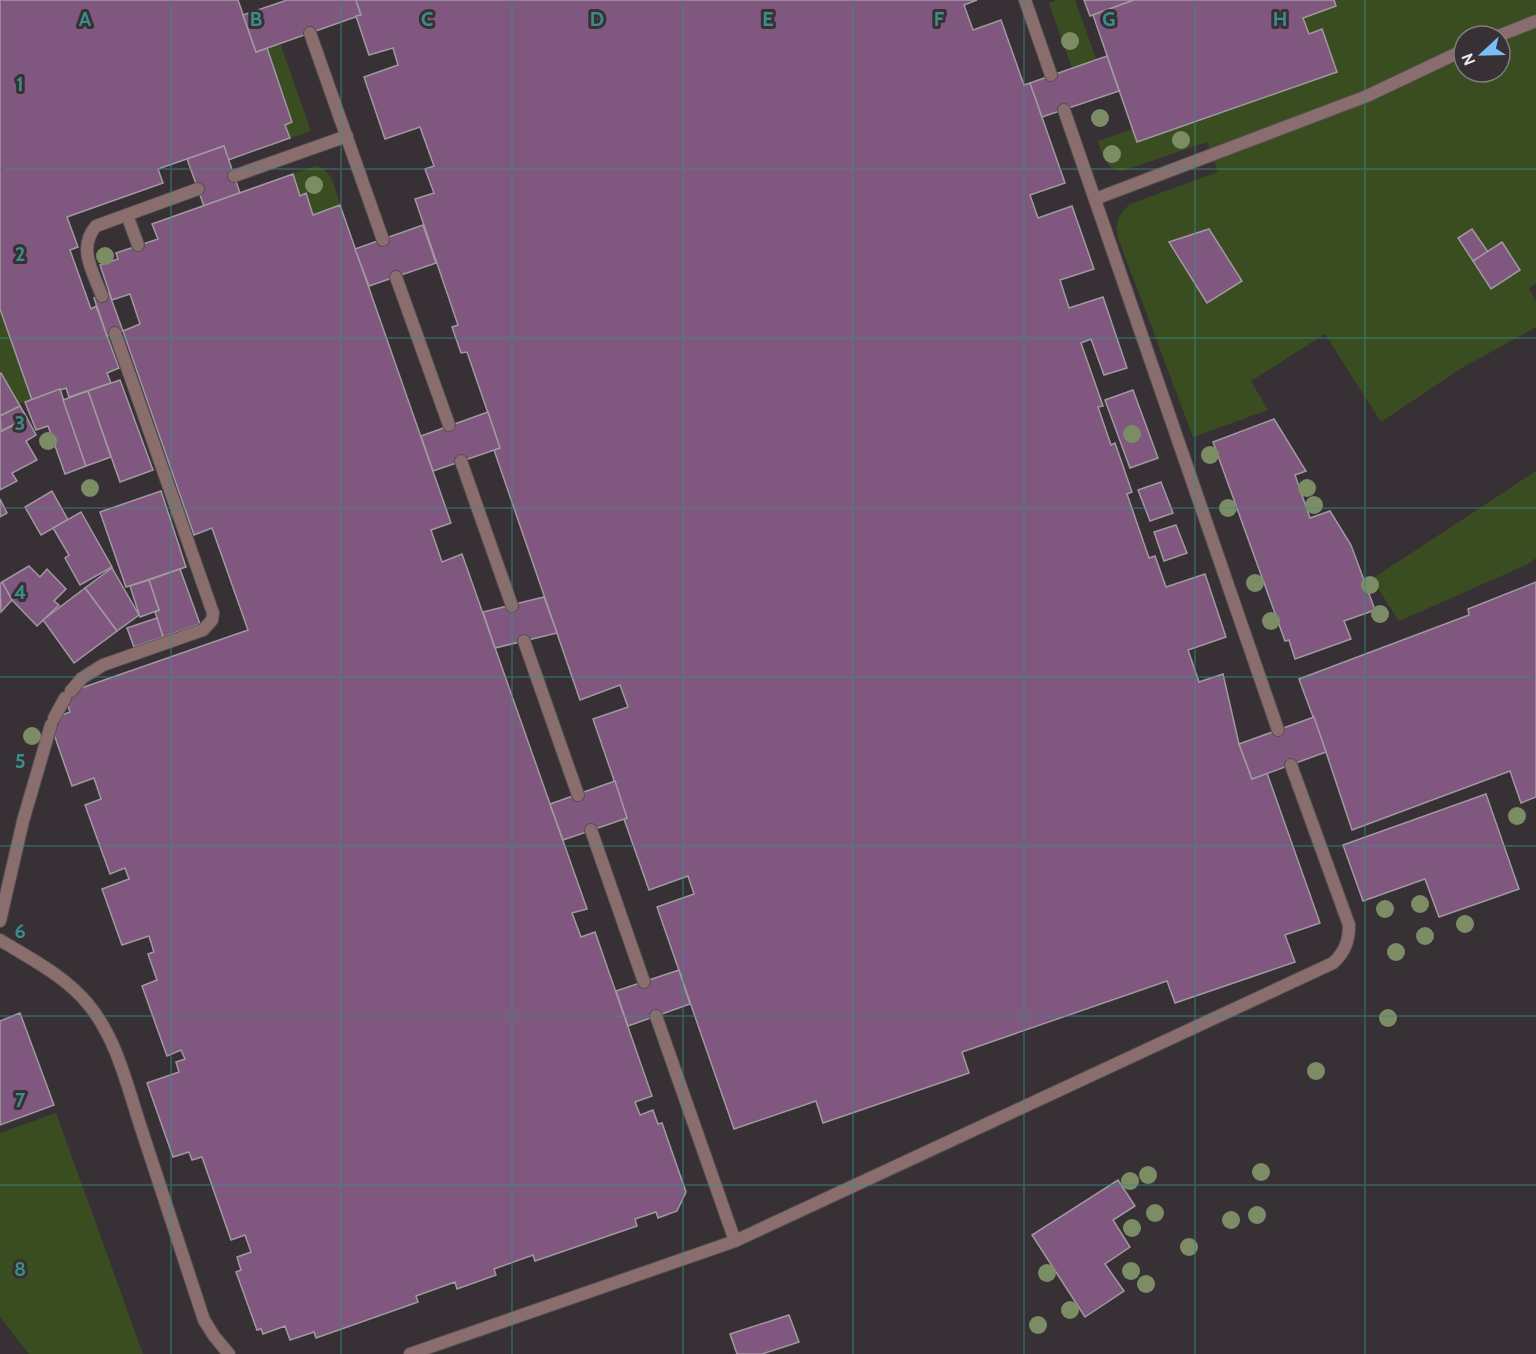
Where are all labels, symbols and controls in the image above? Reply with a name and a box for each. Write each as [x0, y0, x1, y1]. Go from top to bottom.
text: A [79, 7, 92, 31]
text: B [250, 7, 262, 31]
text: C [421, 7, 433, 31]
text: D [590, 7, 604, 31]
text: E [762, 7, 774, 31]
text: F [934, 7, 945, 31]
text: G [1102, 7, 1116, 31]
text: H [1273, 7, 1287, 31]
north arrow [1452, 24, 1512, 84]
text: N [1458, 51, 1479, 68]
text: 1 [16, 72, 24, 96]
text: 2 [15, 242, 25, 266]
text: 3 [15, 411, 25, 435]
text: 4 [14, 580, 26, 604]
text: 5 [15, 749, 25, 773]
text: 6 [14, 919, 26, 943]
text: 7 [15, 1088, 26, 1112]
text: 8 [14, 1257, 26, 1281]

